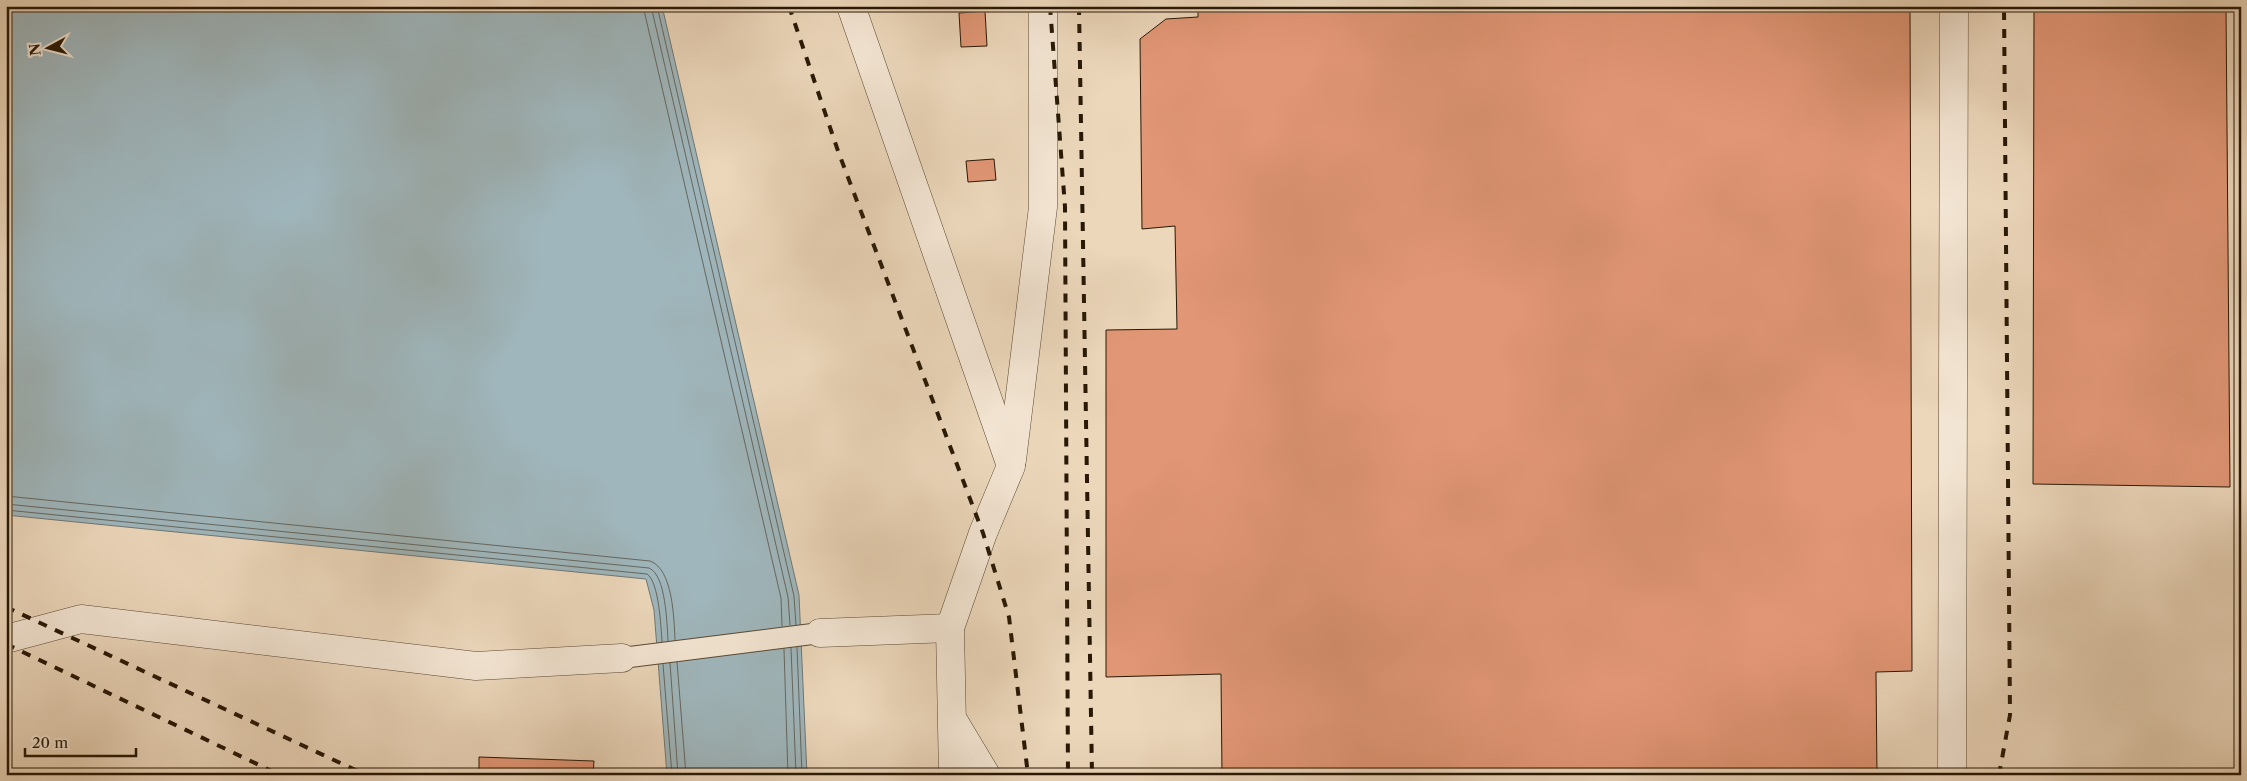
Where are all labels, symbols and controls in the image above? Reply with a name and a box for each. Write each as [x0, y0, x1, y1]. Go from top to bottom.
north arrow [22, 22, 72, 72]
text: N [25, 42, 45, 57]
scale bar [25, 726, 136, 758]
text: 20 m [32, 733, 68, 752]

